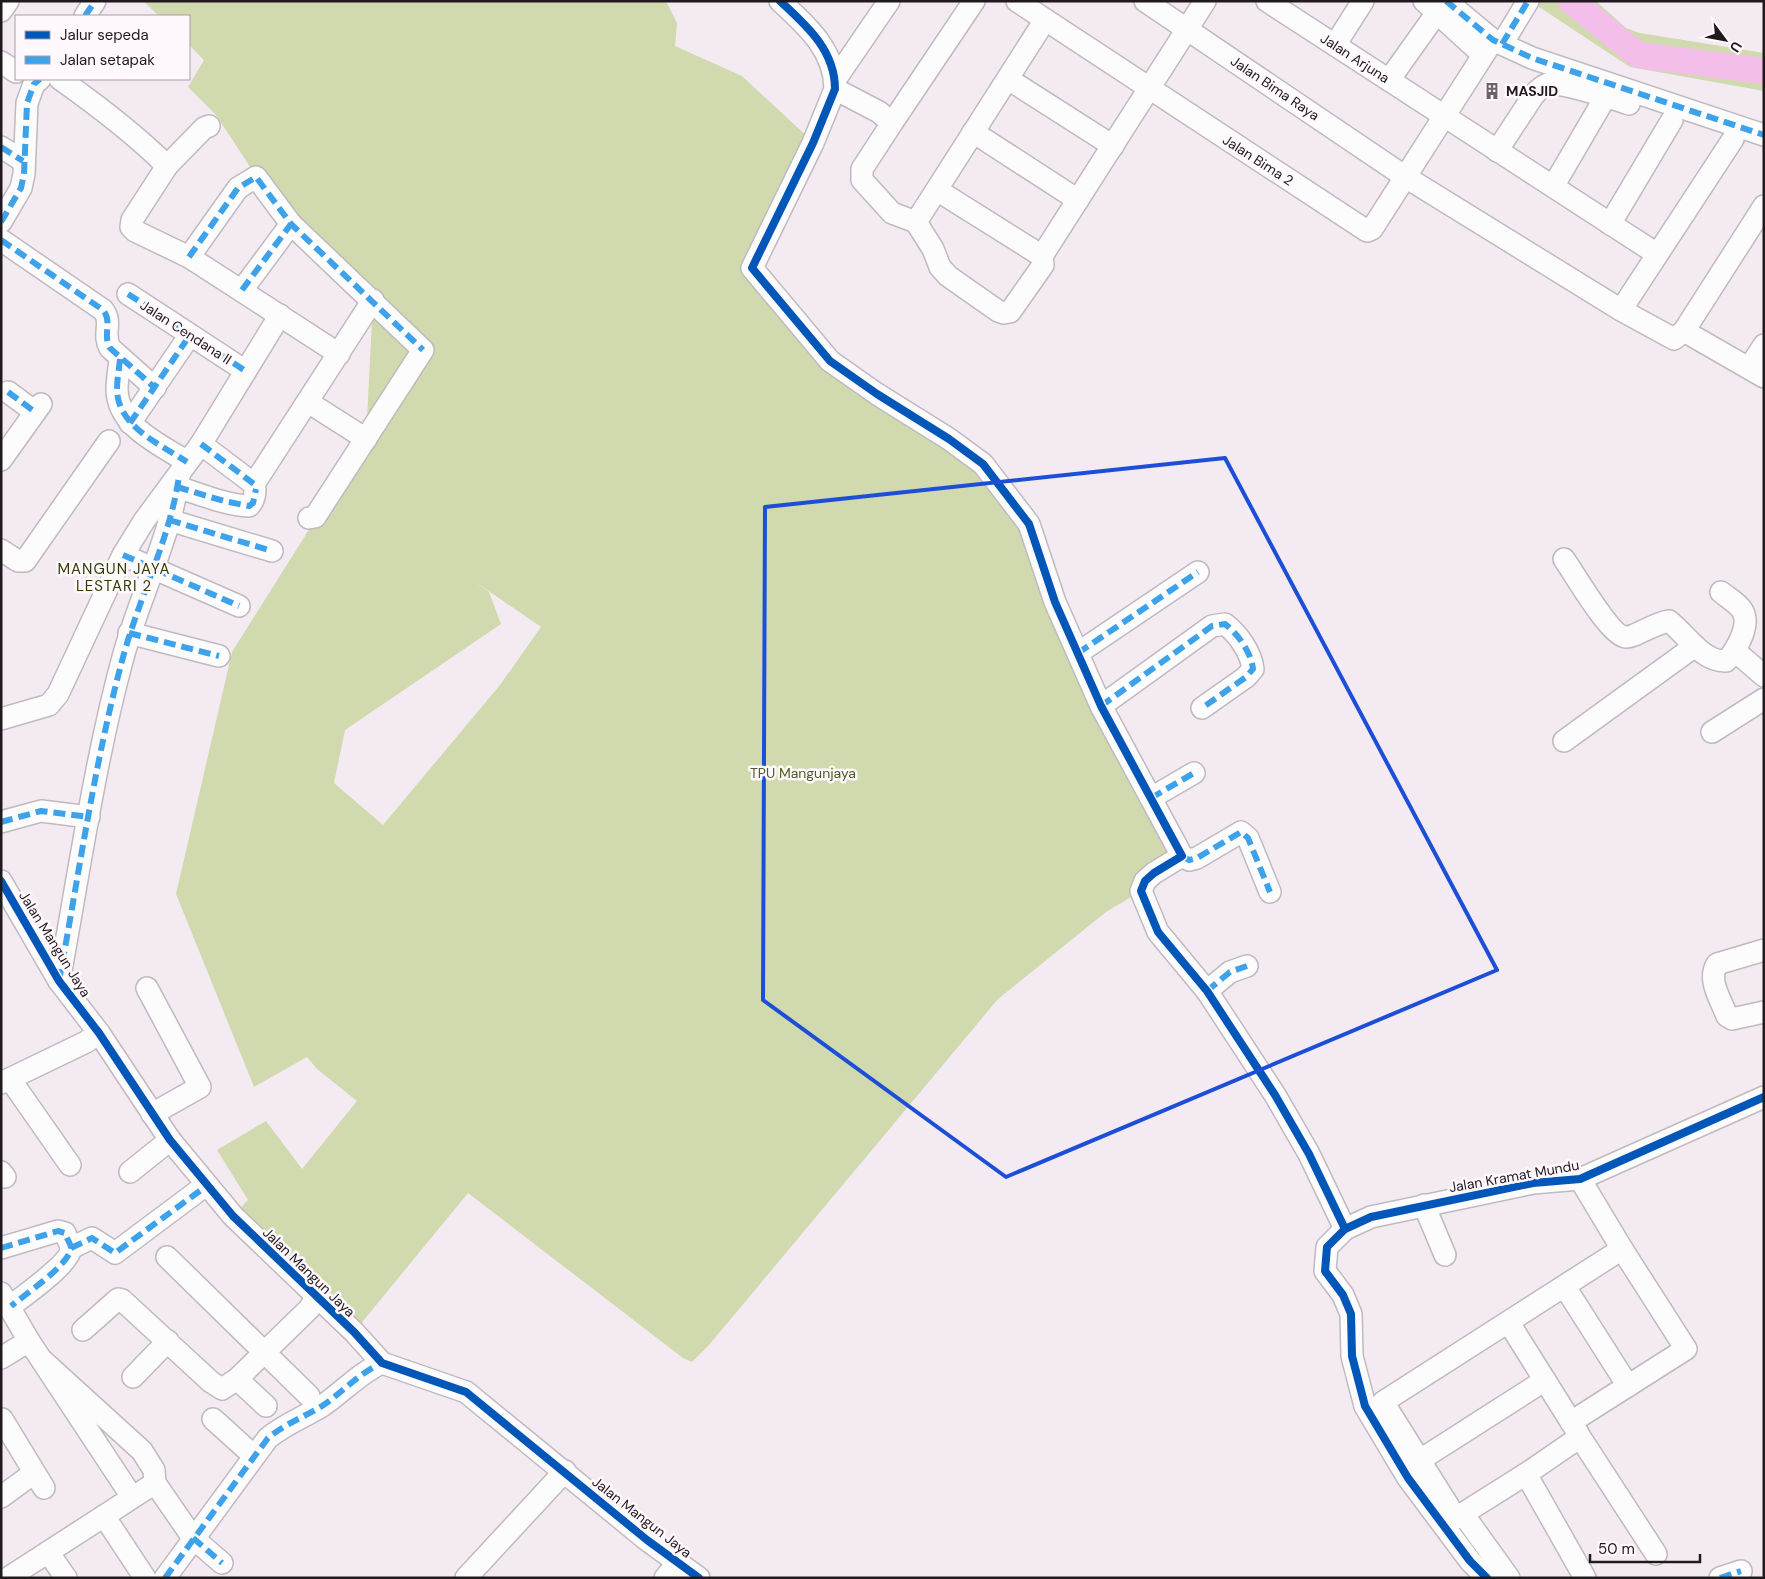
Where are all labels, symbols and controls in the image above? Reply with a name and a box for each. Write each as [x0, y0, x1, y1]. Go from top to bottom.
legend [15, 15, 190, 80]
north arrow [1700, 15, 1750, 65]
text: Jalur sepeda [60, 25, 149, 45]
street label: Jalan Arjuna [1317, 29, 1393, 87]
text: U [1726, 38, 1746, 56]
text: Jalan setapak [60, 50, 155, 70]
street label: Jalan Bima Raya [1227, 52, 1323, 124]
building icon: MASJID [1482, 81, 1502, 101]
place label: MASJID [1506, 82, 1558, 100]
street label: Jalan Bima 2 [1219, 130, 1297, 190]
street label: Jalan Cendana II [137, 296, 235, 368]
district label: MANGUN JAYA LESTARI 2 [58, 559, 171, 596]
park label: TPU Mangunjaya [750, 764, 856, 782]
street label: Jalan Mangun Jaya [15, 888, 95, 1000]
street label: Jalan Kramat Mundu [1448, 1156, 1580, 1196]
street label: Jalan Mangun Jaya [259, 1223, 359, 1321]
street label: Jalan Mangun Jaya [589, 1472, 695, 1562]
scale bar [1590, 1532, 1700, 1564]
text: 50 m [1598, 1539, 1635, 1559]

